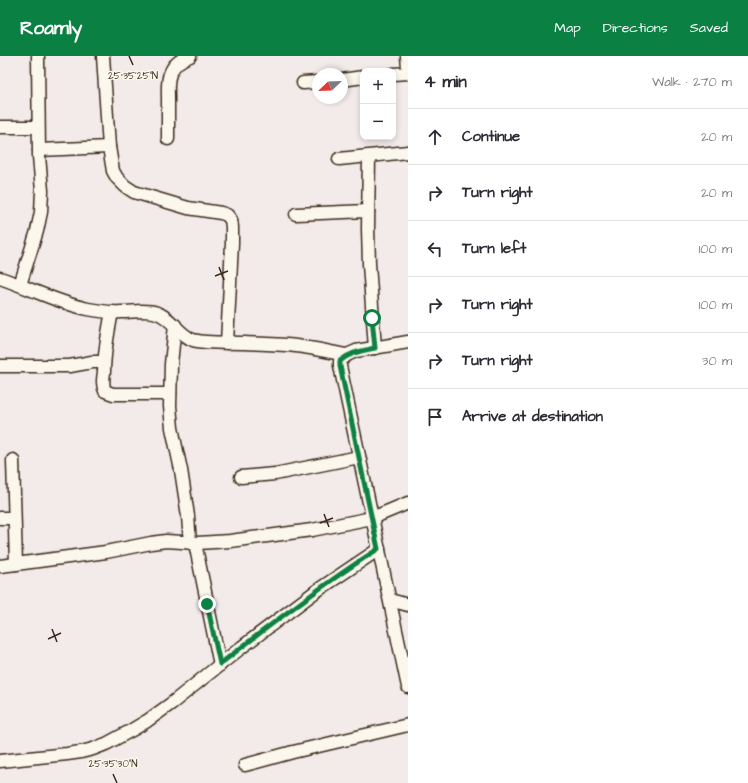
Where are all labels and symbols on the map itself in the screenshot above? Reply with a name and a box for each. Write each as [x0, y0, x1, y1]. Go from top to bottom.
north arrow [312, 68, 348, 104]
text: 25°35'25"N [108, 69, 158, 83]
route start [363, 309, 381, 327]
route end [198, 595, 216, 613]
text: 25°35'30"N [89, 757, 137, 771]

